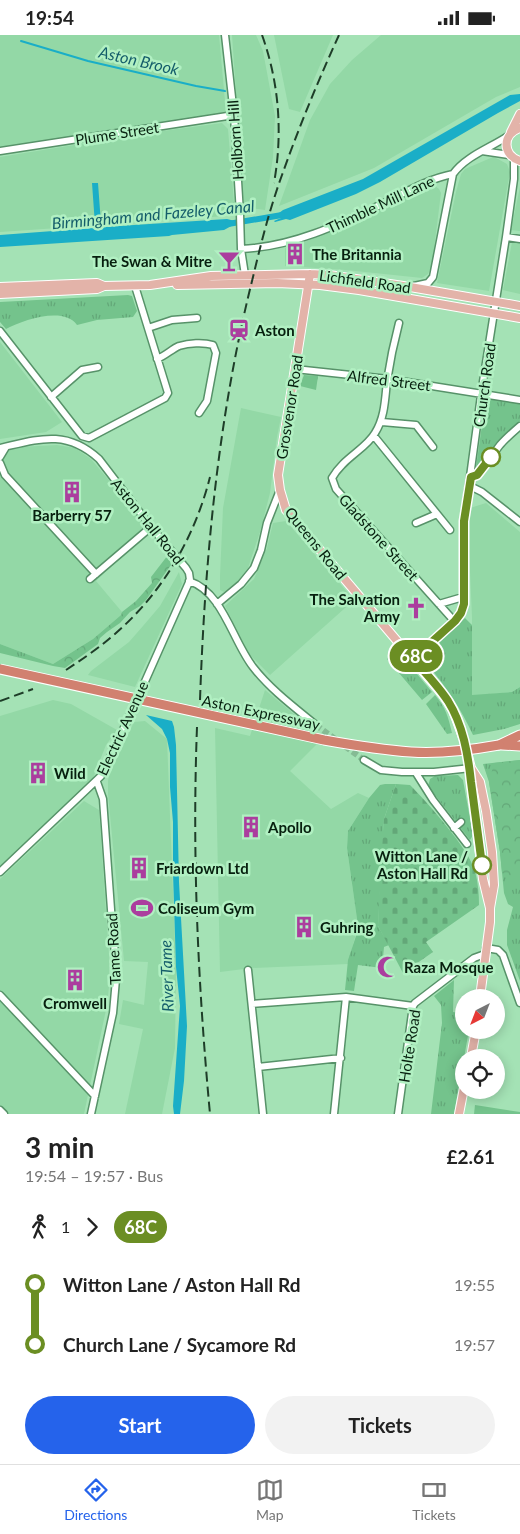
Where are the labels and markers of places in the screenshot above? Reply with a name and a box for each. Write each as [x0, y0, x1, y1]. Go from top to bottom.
building icon: The Britannia [282, 241, 308, 267]
place label: The Britannia [312, 245, 402, 263]
bar icon: The Swan & Mitre [216, 248, 242, 274]
place label: The Swan & Mitre [92, 252, 212, 270]
station icon: Aston [226, 317, 252, 343]
place label: Aston [254, 321, 295, 339]
unlabelled marker [481, 447, 501, 467]
building icon: Barberry 57 [59, 479, 85, 505]
place label: Barberry 57 [32, 506, 112, 524]
place label: The Salvation Army [310, 590, 400, 625]
church icon: The Salvation Army [403, 595, 429, 621]
building icon: Wild [25, 760, 51, 786]
place label: Wild [54, 764, 86, 782]
building icon: Apollo [238, 814, 264, 840]
place label: Apollo [267, 818, 312, 836]
place label: Witton Lane / Aston Hall Rd [375, 847, 468, 882]
building icon: Friardown Ltd [126, 855, 152, 881]
marker: Witton Lane / Aston Hall Rd [472, 855, 492, 875]
place label: Friardown Ltd [156, 859, 249, 877]
sports icon: Coliseum Gym [129, 895, 155, 921]
place label: Coliseum Gym [158, 899, 254, 917]
building icon: Guhring [291, 914, 317, 940]
place label: Guhring [320, 918, 374, 936]
mosque icon: Raza Mosque [375, 954, 401, 980]
place label: Raza Mosque [404, 958, 493, 976]
building icon: Cromwell [62, 967, 88, 993]
place label: Cromwell [43, 994, 107, 1012]

